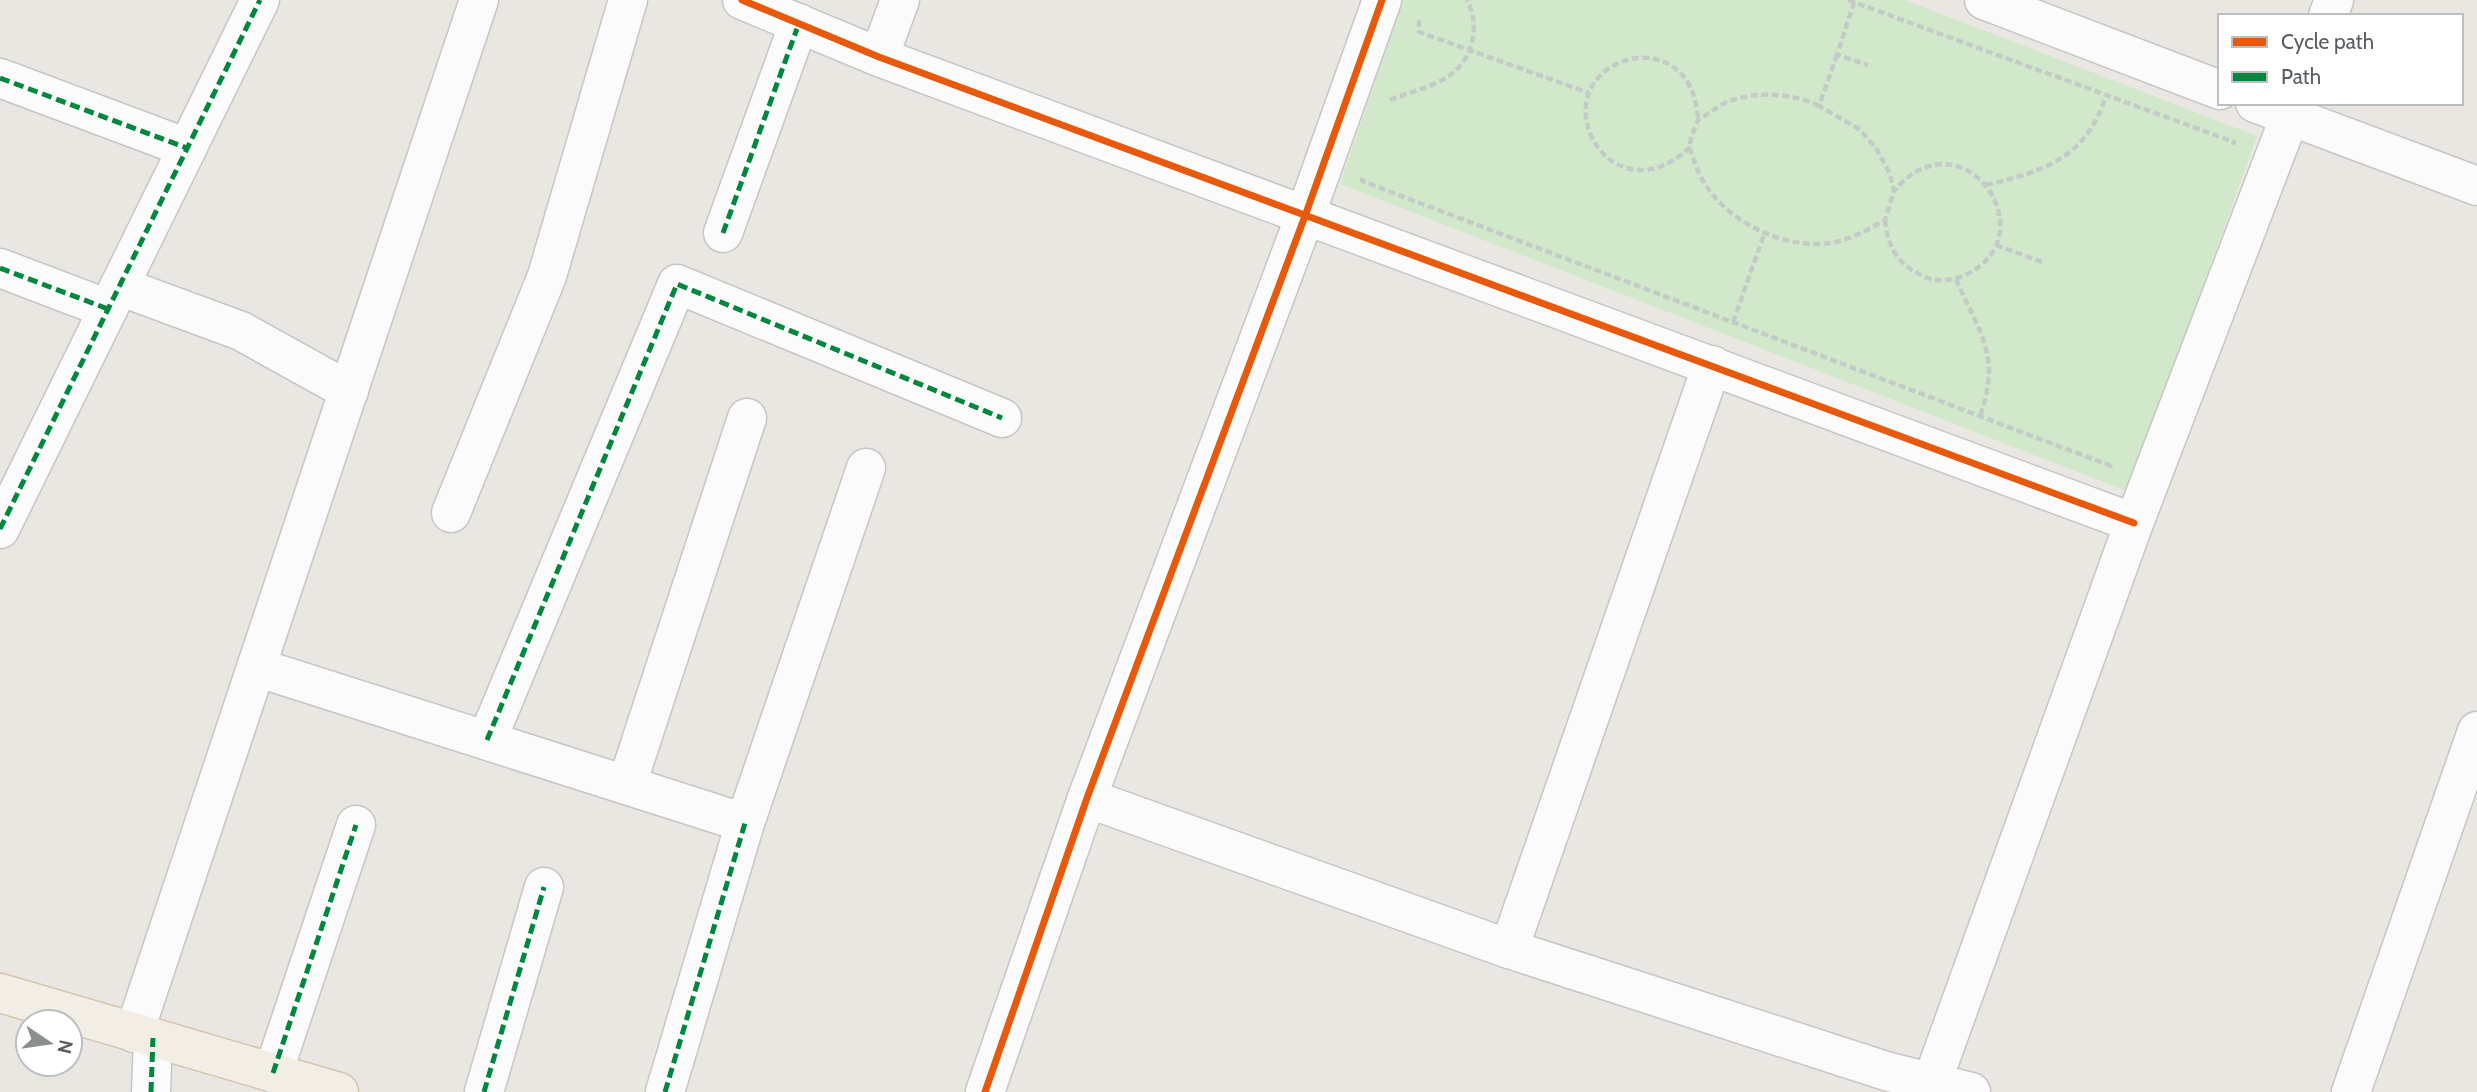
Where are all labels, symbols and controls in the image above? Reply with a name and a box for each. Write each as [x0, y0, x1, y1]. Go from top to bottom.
legend [2218, 14, 2463, 105]
text: Cycle path [2281, 29, 2374, 54]
text: Path [2281, 64, 2321, 89]
north arrow [14, 1008, 84, 1078]
text: N [52, 1038, 78, 1056]

